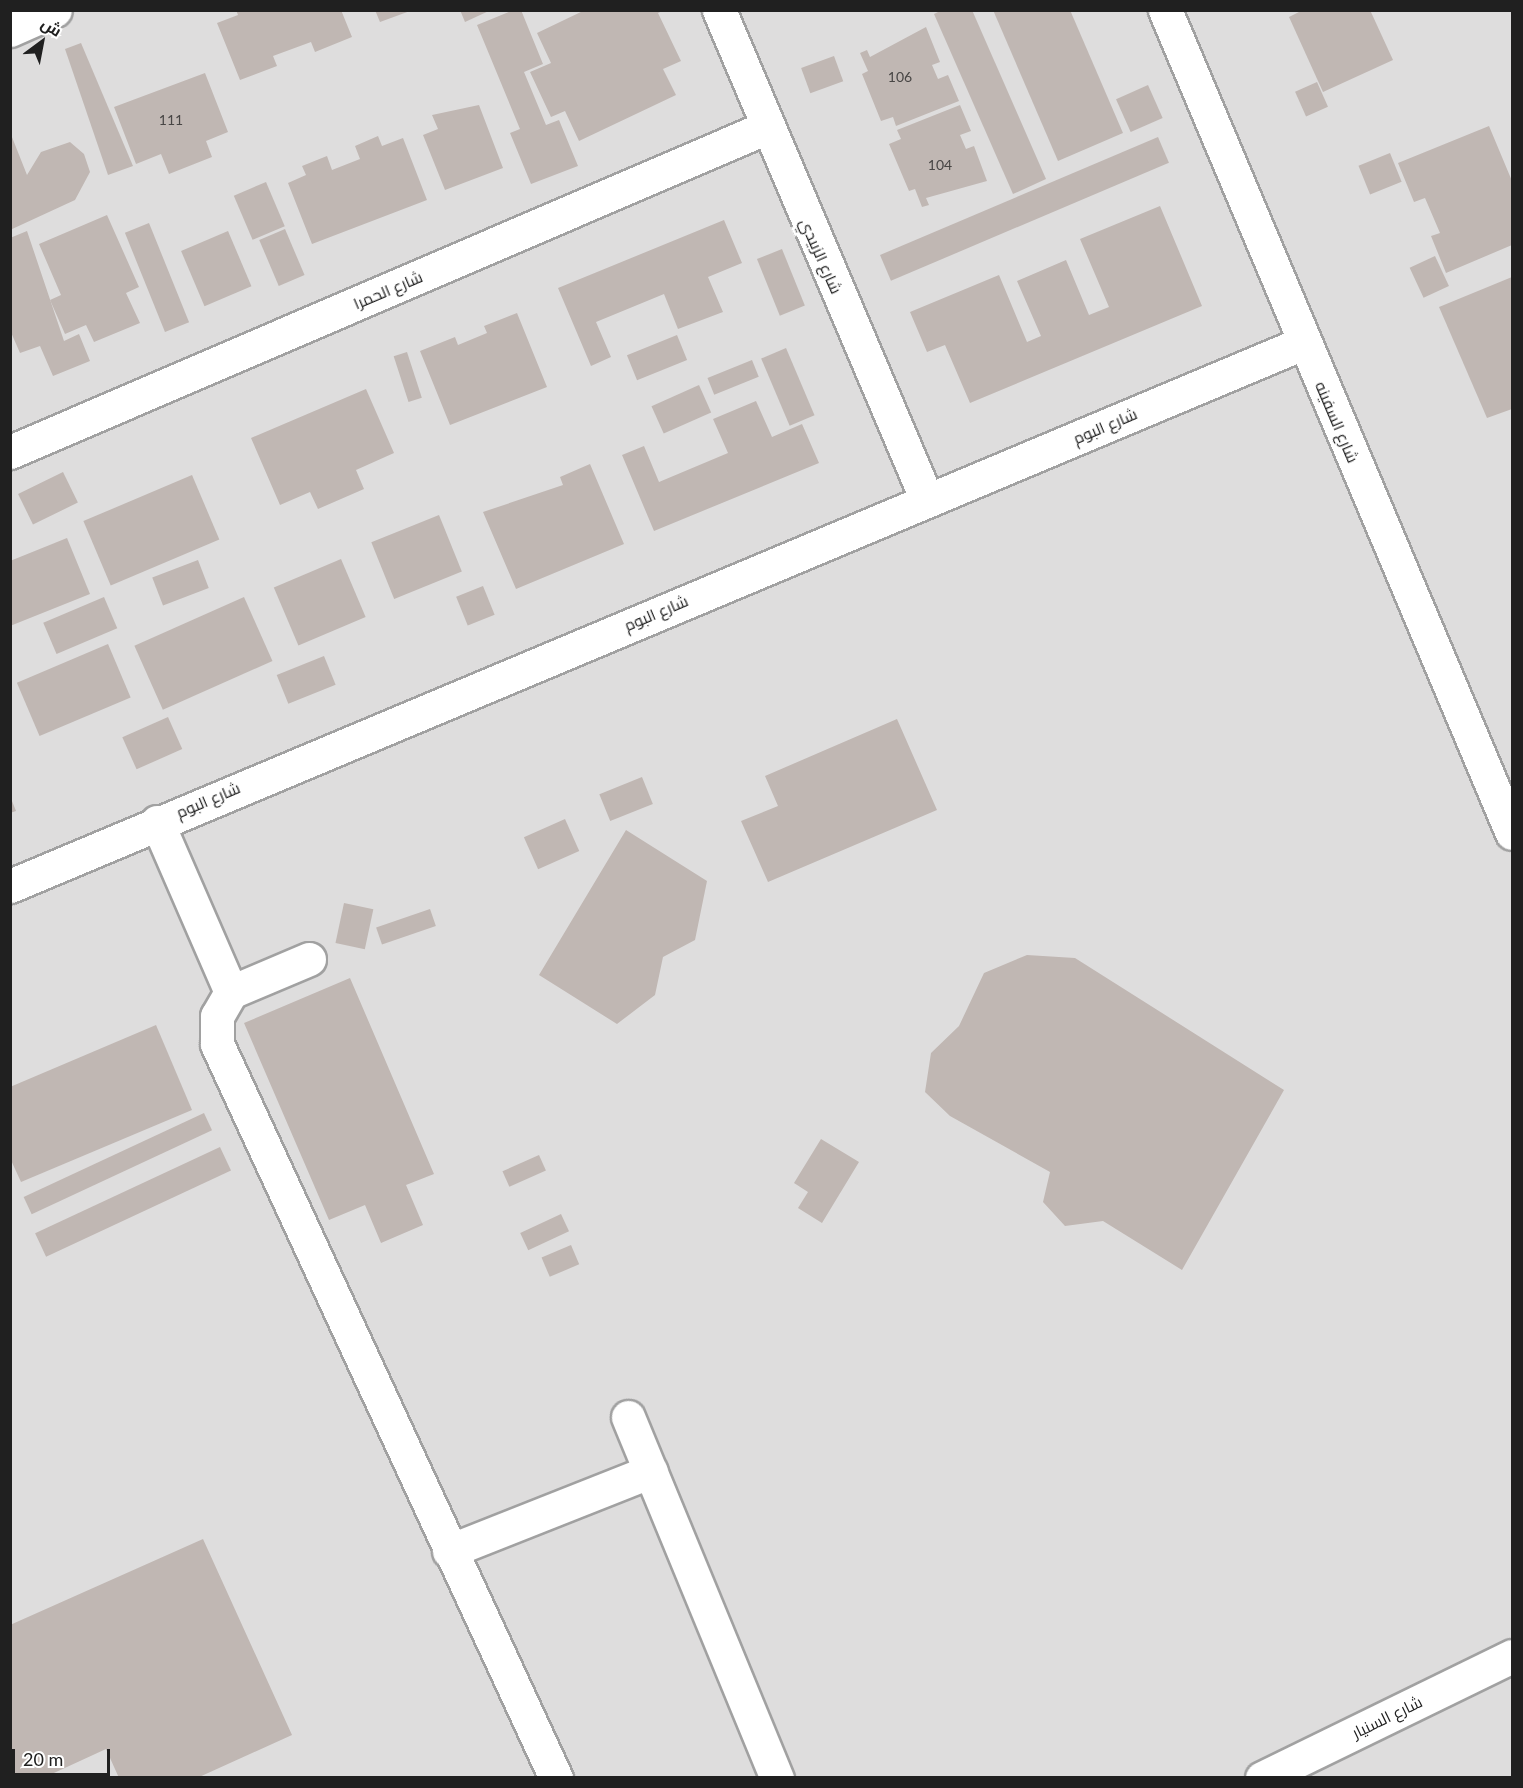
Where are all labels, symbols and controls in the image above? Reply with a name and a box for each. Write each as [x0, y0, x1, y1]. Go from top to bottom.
north arrow [12, 12, 72, 72]
text: ش [38, 13, 66, 40]
house number: 106 [888, 69, 912, 85]
house number: 111 [159, 112, 183, 128]
house number: 104 [928, 157, 952, 173]
street label: شارع الزبيدي [796, 215, 846, 297]
street label: شارع الحمرا [350, 267, 426, 313]
street label: شارع السفينه [1311, 378, 1363, 466]
street label: شارع البوم [1070, 404, 1140, 448]
street label: شارع البوم [621, 591, 691, 635]
street label: شارع البوم [173, 778, 243, 822]
street label: شارع السنيار [1349, 1692, 1425, 1742]
scale bar [15, 1737, 112, 1775]
text: 20 m [23, 1748, 63, 1770]

